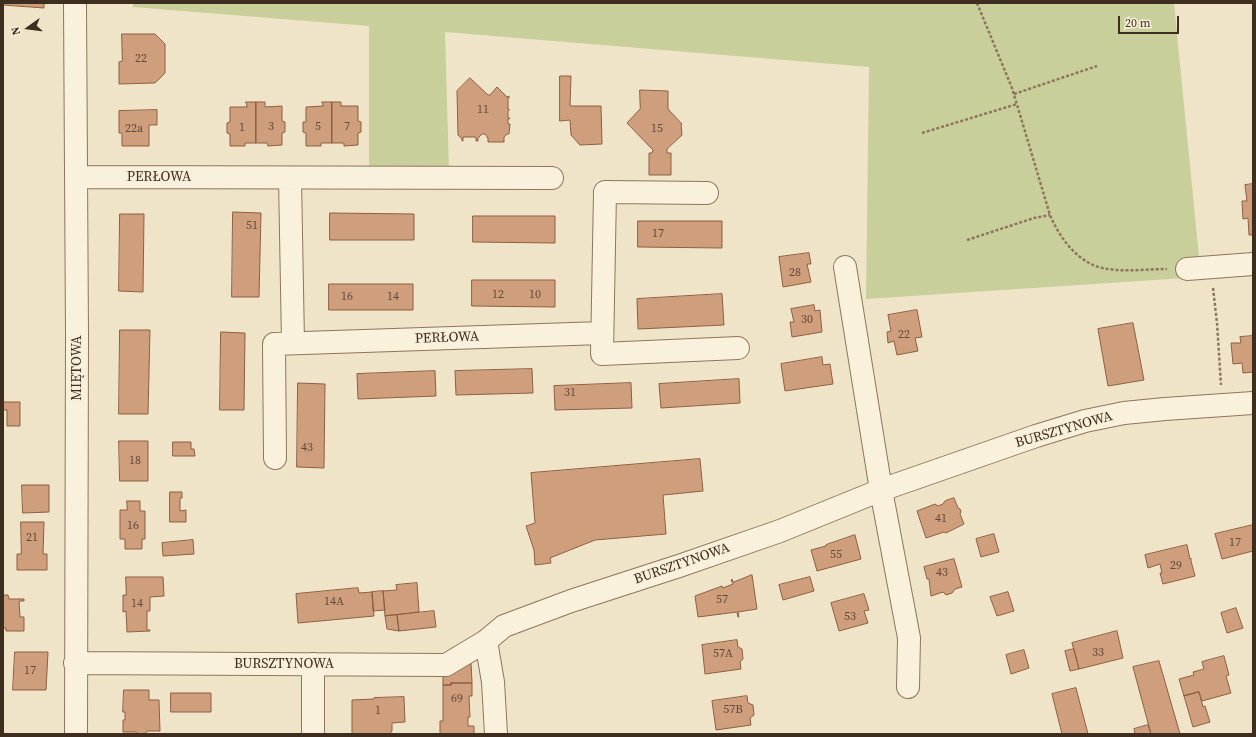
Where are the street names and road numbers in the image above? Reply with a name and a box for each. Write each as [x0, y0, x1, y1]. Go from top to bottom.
street label: PERŁOWA [127, 169, 191, 185]
street label: PERŁOWA [415, 328, 479, 348]
street label: MIĘTOWA [69, 335, 85, 401]
street label: BURSZTYNOWA [1014, 408, 1114, 452]
street label: BURSZTYNOWA [632, 540, 732, 588]
street label: BURSZTYNOWA [234, 656, 334, 672]

